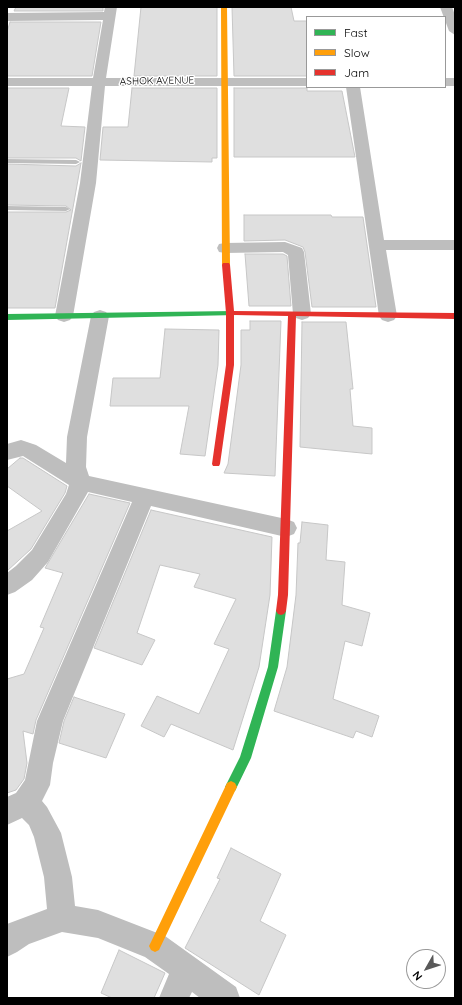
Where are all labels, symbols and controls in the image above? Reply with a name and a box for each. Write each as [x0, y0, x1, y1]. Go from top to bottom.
legend [306, 16, 446, 88]
text: Fast [344, 25, 368, 40]
text: Slow [344, 45, 370, 60]
text: Jam [344, 65, 369, 80]
street label: ASHOK AVENUE [120, 74, 194, 88]
north arrow [406, 949, 446, 989]
text: N [409, 968, 425, 983]

